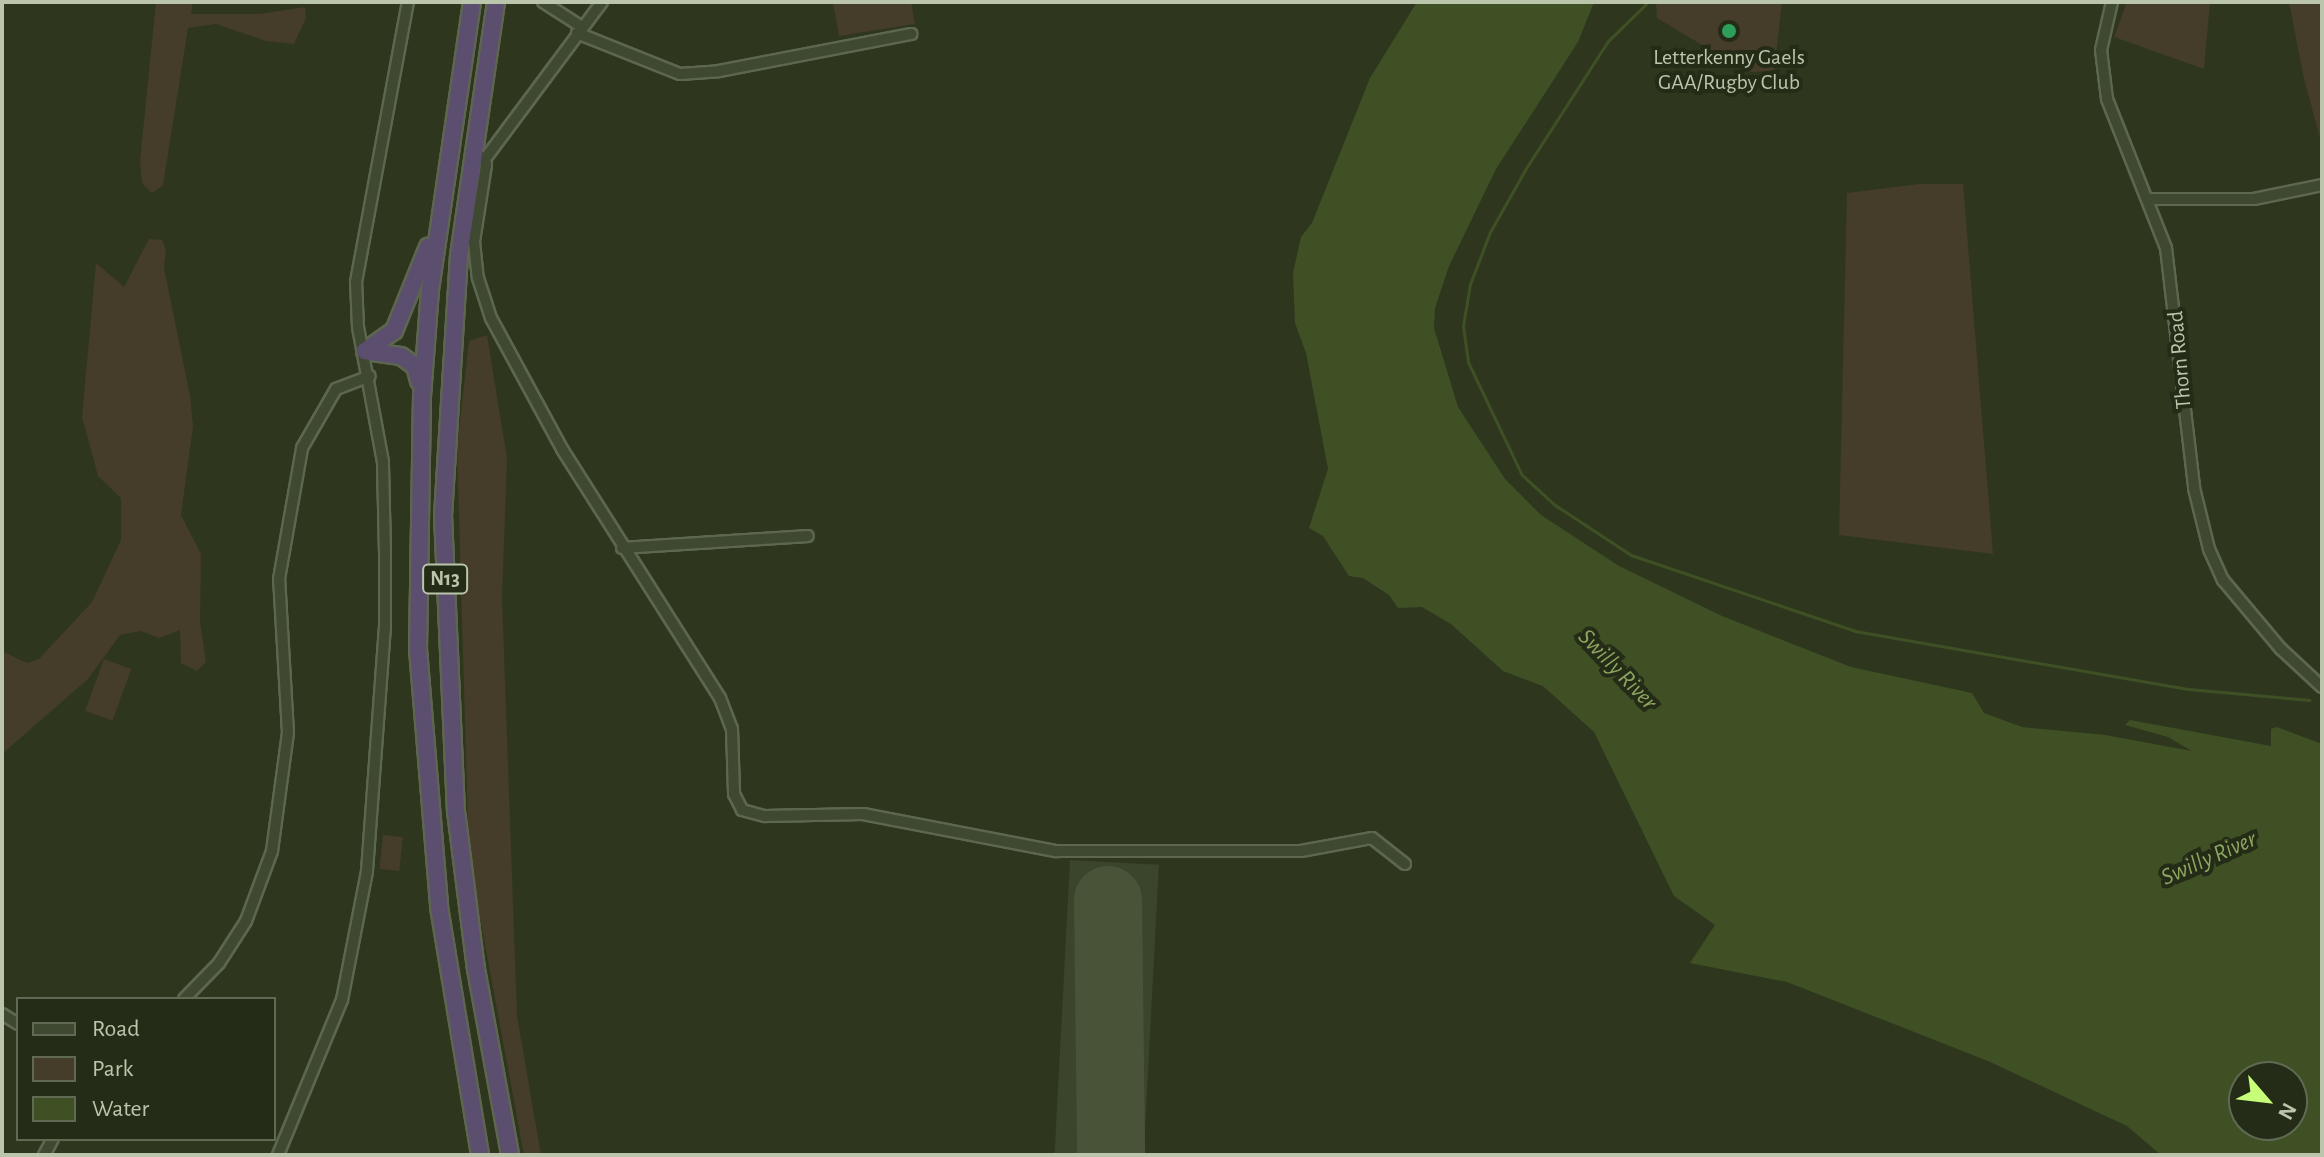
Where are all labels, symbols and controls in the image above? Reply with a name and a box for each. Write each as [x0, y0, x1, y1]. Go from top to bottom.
marker: Letterkenny Gaels GAA/Rugby Club [1720, 22, 1738, 40]
place label: Letterkenny Gaels GAA/Rugby Club [1653, 44, 1805, 96]
street label: Thorn Road [2163, 310, 2197, 410]
road number: N13 [421, 563, 469, 595]
water label: Swilly River [1571, 624, 1663, 716]
water label: Swilly River [2157, 825, 2261, 893]
legend [16, 997, 276, 1141]
text: Road [92, 1017, 140, 1041]
text: Park [92, 1057, 133, 1081]
north arrow [2228, 1061, 2308, 1141]
text: Water [92, 1097, 149, 1121]
text: N [2274, 1099, 2301, 1123]

